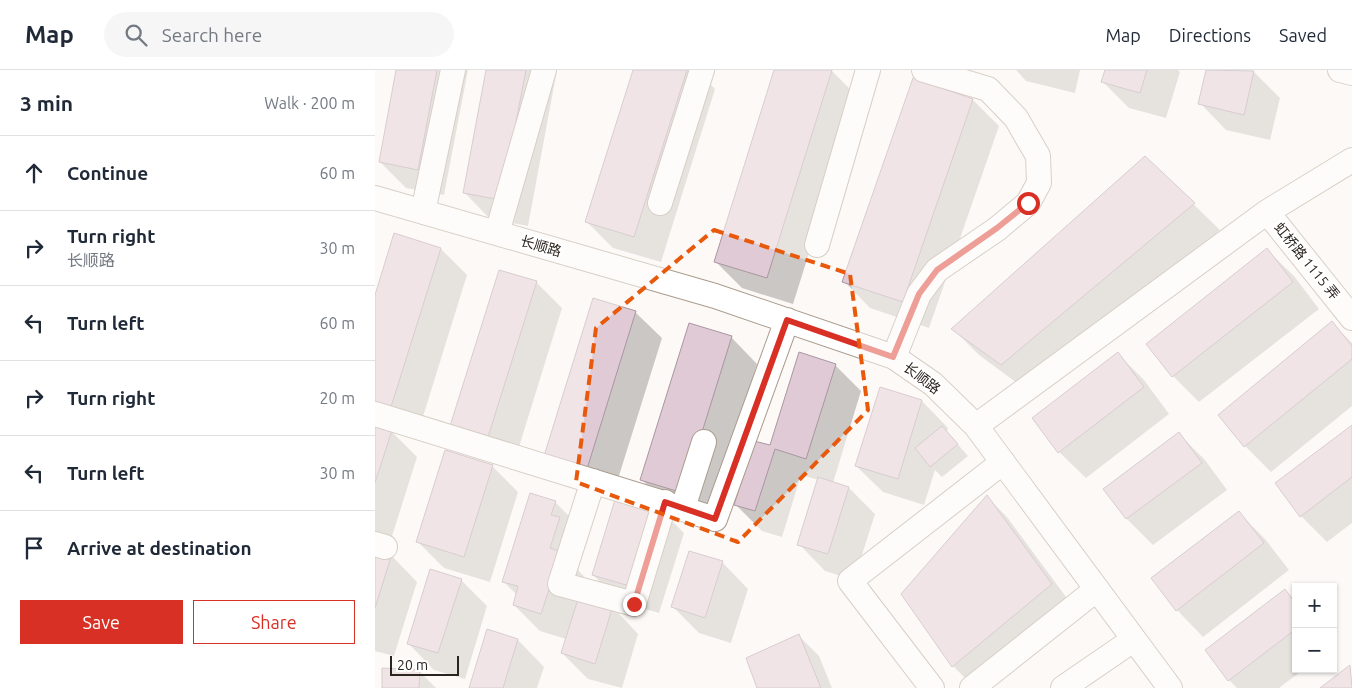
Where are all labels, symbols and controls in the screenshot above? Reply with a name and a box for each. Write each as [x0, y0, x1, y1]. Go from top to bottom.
search box [104, 12, 454, 57]
text: Map [25, 21, 74, 48]
icon: search [122, 21, 150, 49]
text: Search here [162, 24, 262, 46]
text: Map [1105, 25, 1141, 45]
text: Directions [1169, 25, 1251, 45]
text: Saved [1279, 25, 1327, 45]
text: 3 min [20, 91, 73, 115]
text: Walk · 200 m [264, 94, 355, 112]
icon: ahead [20, 159, 48, 187]
text: Continue [67, 162, 148, 184]
text: 60 m [319, 164, 355, 182]
route start [1017, 192, 1040, 215]
street label: 虹桥路 1115 弄 [1271, 219, 1343, 303]
text: Turn right [67, 225, 155, 247]
street label: 长顺路 [519, 233, 563, 259]
icon: right [20, 234, 48, 262]
text: 30 m [319, 239, 355, 257]
text: 长顺路 [67, 251, 115, 269]
icon: left [20, 309, 48, 337]
text: Turn left [67, 312, 145, 334]
text: 60 m [319, 314, 355, 332]
street label: 长顺路 [900, 359, 944, 397]
icon: right [20, 384, 48, 412]
text: Turn right [67, 387, 155, 409]
text: 20 m [319, 389, 355, 407]
icon: left [20, 459, 48, 487]
text: Turn left [67, 462, 145, 484]
text: 30 m [319, 464, 355, 482]
icon: arrive [20, 534, 48, 562]
text: Arrive at destination [67, 537, 252, 559]
map controls [1292, 583, 1337, 673]
button: + [1292, 583, 1337, 628]
route end [623, 593, 646, 616]
button: Save [20, 600, 183, 644]
button: Share [193, 600, 355, 644]
button: − [1292, 628, 1337, 673]
scale bar [390, 653, 459, 676]
text: 20 m [397, 657, 428, 673]

